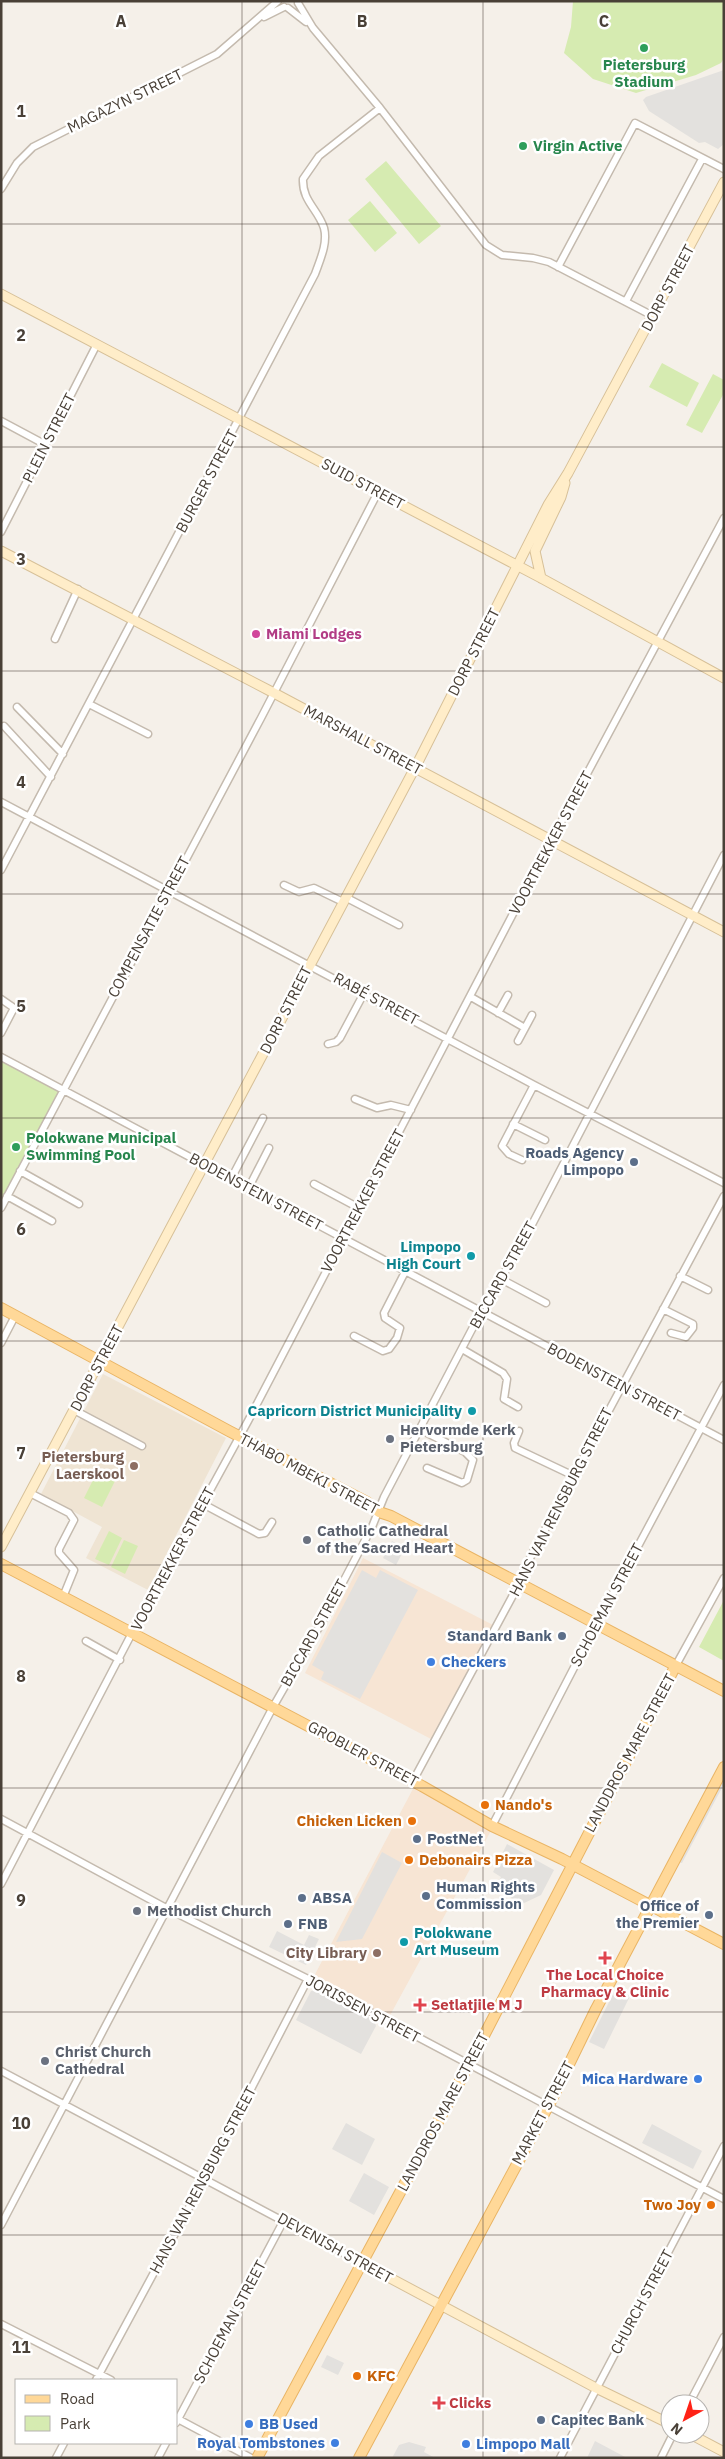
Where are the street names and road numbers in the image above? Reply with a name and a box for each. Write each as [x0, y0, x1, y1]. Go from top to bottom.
street label: MAGAZYN STREET [64, 64, 186, 137]
street label: DORP STREET [637, 241, 699, 334]
street label: PLEIN STREET [18, 389, 80, 486]
street label: BURGER STREET [171, 425, 242, 536]
street label: SUID STREET [318, 454, 408, 514]
street label: DORP STREET [443, 604, 504, 699]
street label: MARSHALL STREET [301, 700, 426, 779]
street label: VOORTREKKER STREET [505, 767, 597, 918]
street label: COMPENSATIE STREET [103, 853, 194, 1001]
street label: DORP STREET [255, 962, 316, 1057]
street label: RABÉ STREET [330, 968, 423, 1029]
street label: VOORTREKKER STREET [317, 1125, 409, 1276]
street label: BODENSTEIN STREET [186, 1148, 327, 1235]
street label: BICCARD STREET [465, 1217, 540, 1332]
street label: DORP STREET [66, 1321, 128, 1414]
street label: BODENSTEIN STREET [544, 1338, 685, 1425]
street label: HANS VAN RENSBURG STREET [505, 1404, 617, 1599]
street label: THABO MBEKI STREET [236, 1429, 383, 1519]
street label: VOORTREKKER STREET [127, 1483, 219, 1634]
street label: SCHOEMAN STREET [566, 1540, 647, 1670]
street label: BICCARD STREET [276, 1575, 351, 1690]
street label: LANDDROS MARE STREET [580, 1670, 680, 1835]
street label: GROBLER STREET [305, 1716, 422, 1791]
street label: JORISSEN STREET [303, 1970, 424, 2047]
street label: LANDDROS MARE STREET [393, 2029, 493, 2194]
street label: MARKET STREET [507, 2057, 578, 2168]
street label: HANS VAN RENSBURG STREET [145, 2083, 260, 2277]
street label: DEVENISH STREET [274, 2208, 397, 2287]
street label: CHURCH STREET [606, 2246, 677, 2357]
street label: SCHOEMAN STREET [189, 2257, 270, 2387]

